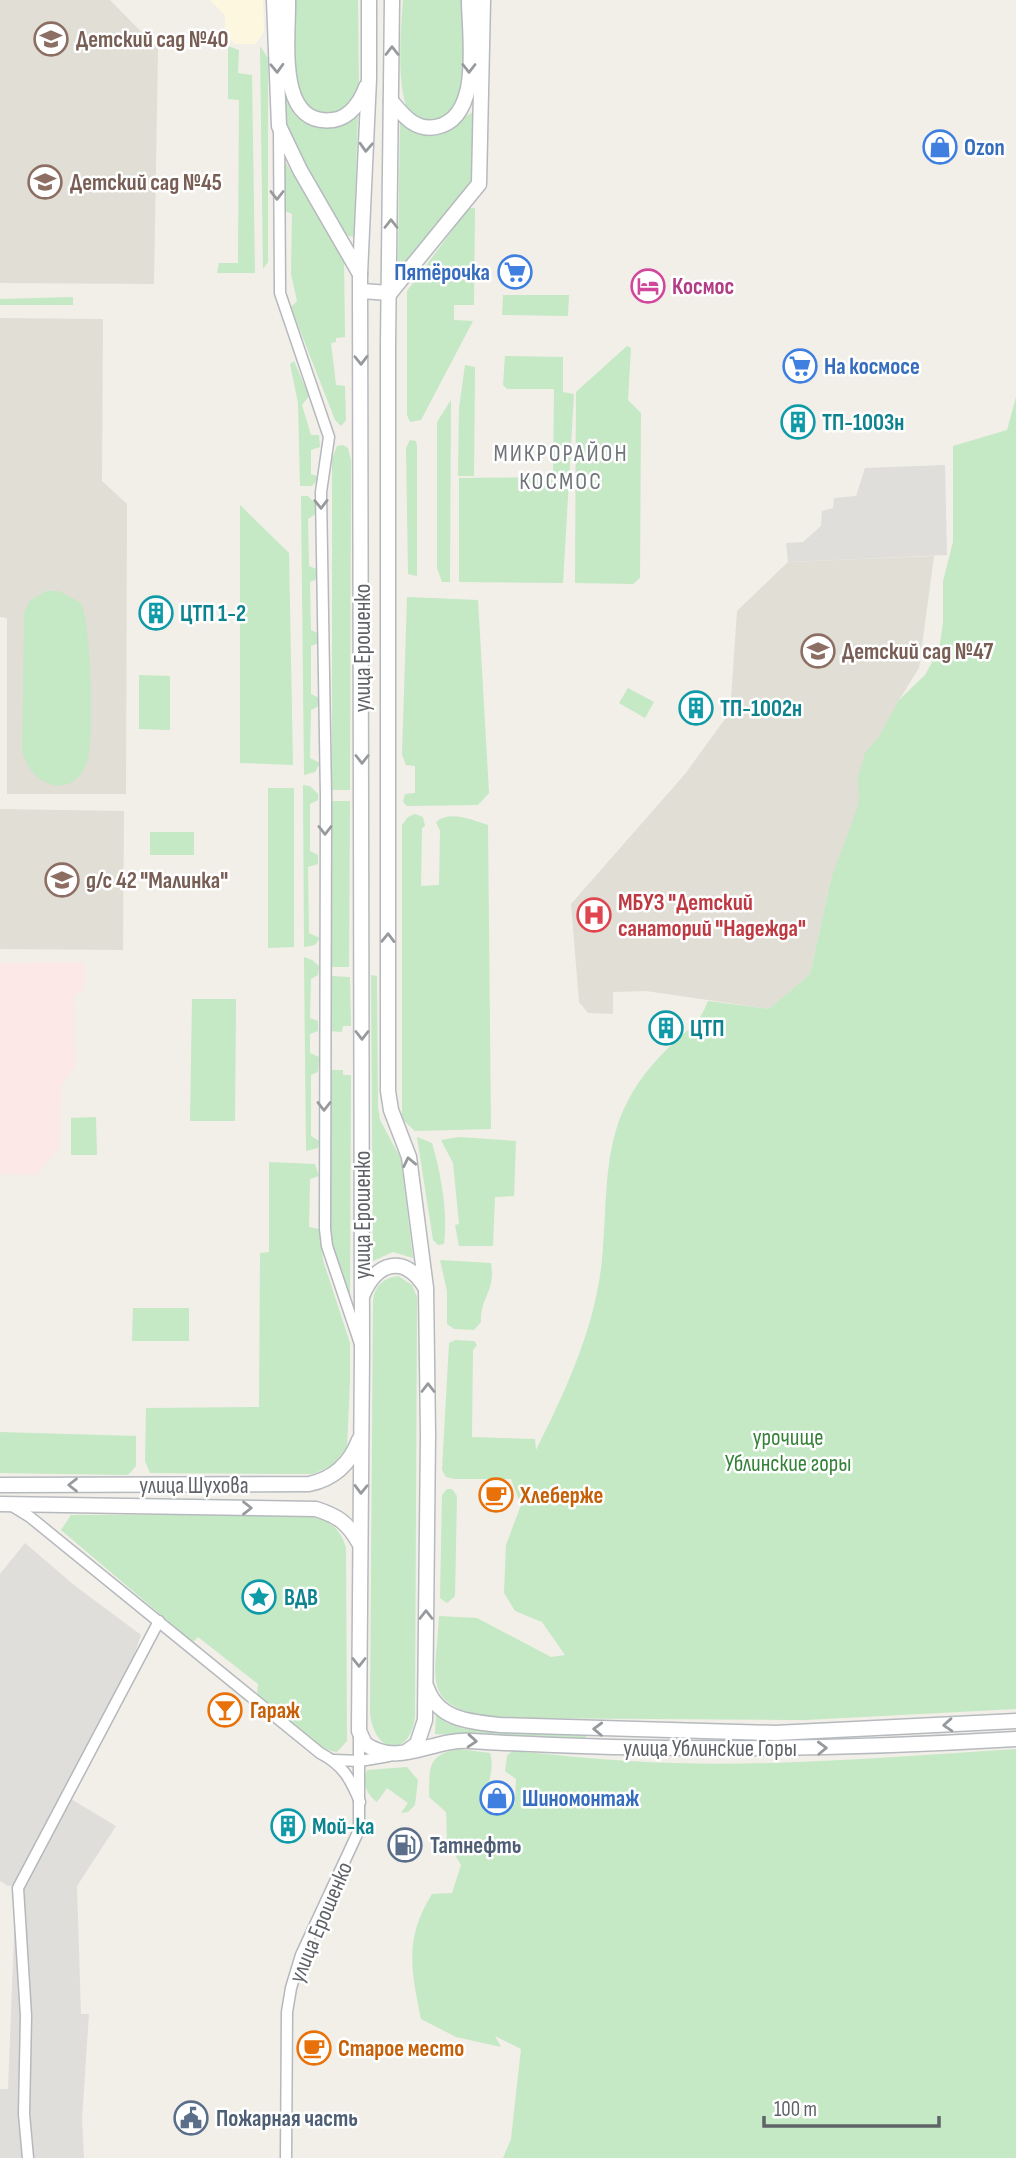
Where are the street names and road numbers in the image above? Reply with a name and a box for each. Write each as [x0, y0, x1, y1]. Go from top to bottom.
street label: улица Ерошенко [349, 584, 377, 712]
street label: улица Ерошенко [349, 1151, 377, 1279]
street label: улица Шухова [139, 1472, 249, 1500]
street label: улица Ублинские Горы [623, 1735, 797, 1763]
street label: улица Ерошенко [283, 1858, 359, 1987]

